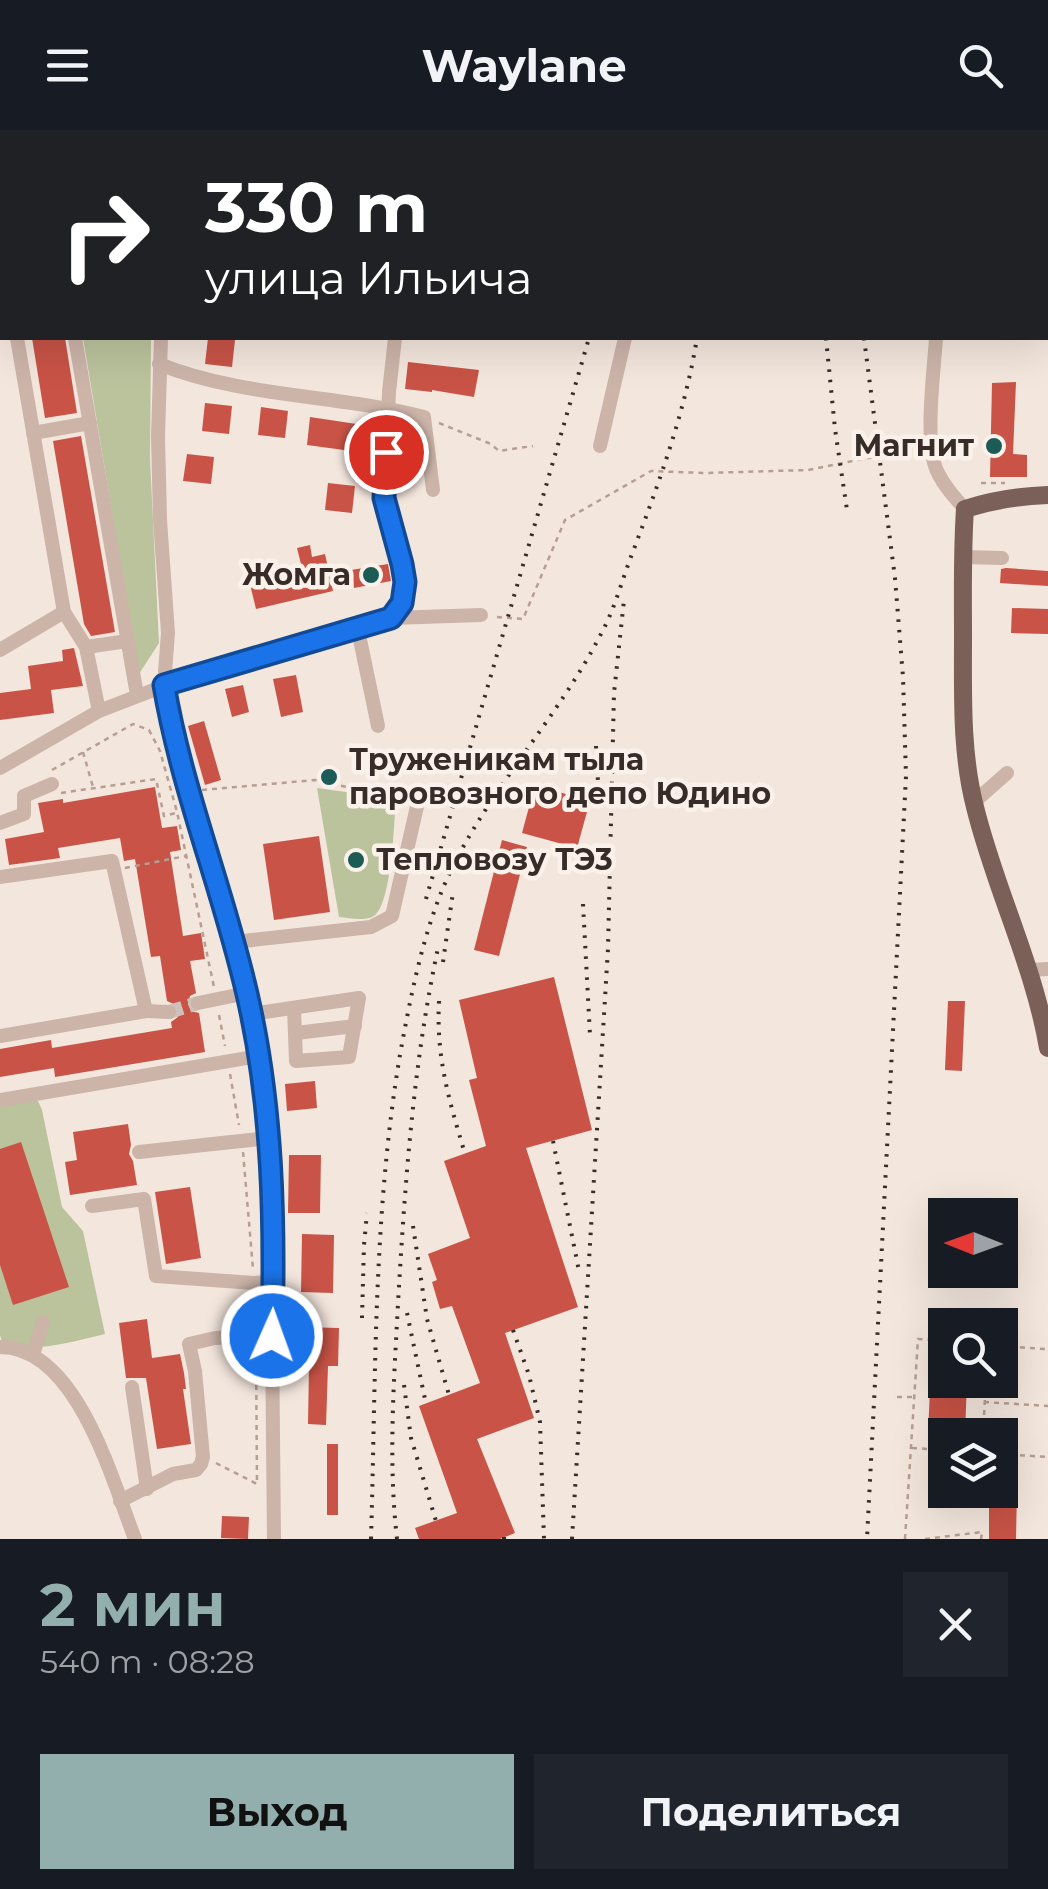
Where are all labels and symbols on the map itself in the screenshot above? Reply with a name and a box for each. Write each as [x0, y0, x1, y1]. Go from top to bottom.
pin [344, 410, 429, 495]
place label: Магнит [853, 427, 974, 464]
marker: Магнит [983, 435, 1005, 457]
place label: Жомга [242, 556, 351, 593]
marker: Жомга [360, 564, 382, 586]
place label: Труженикам тыла паровозного депо Юдино [349, 741, 771, 812]
marker: Труженикам тыла паровозного депо Юдино [318, 766, 340, 788]
place label: Тепловозу ТЭ3 [376, 841, 613, 878]
marker: Тепловозу ТЭ3 [345, 849, 367, 871]
north arrow [928, 1198, 1018, 1288]
position arrow [220, 1284, 324, 1388]

